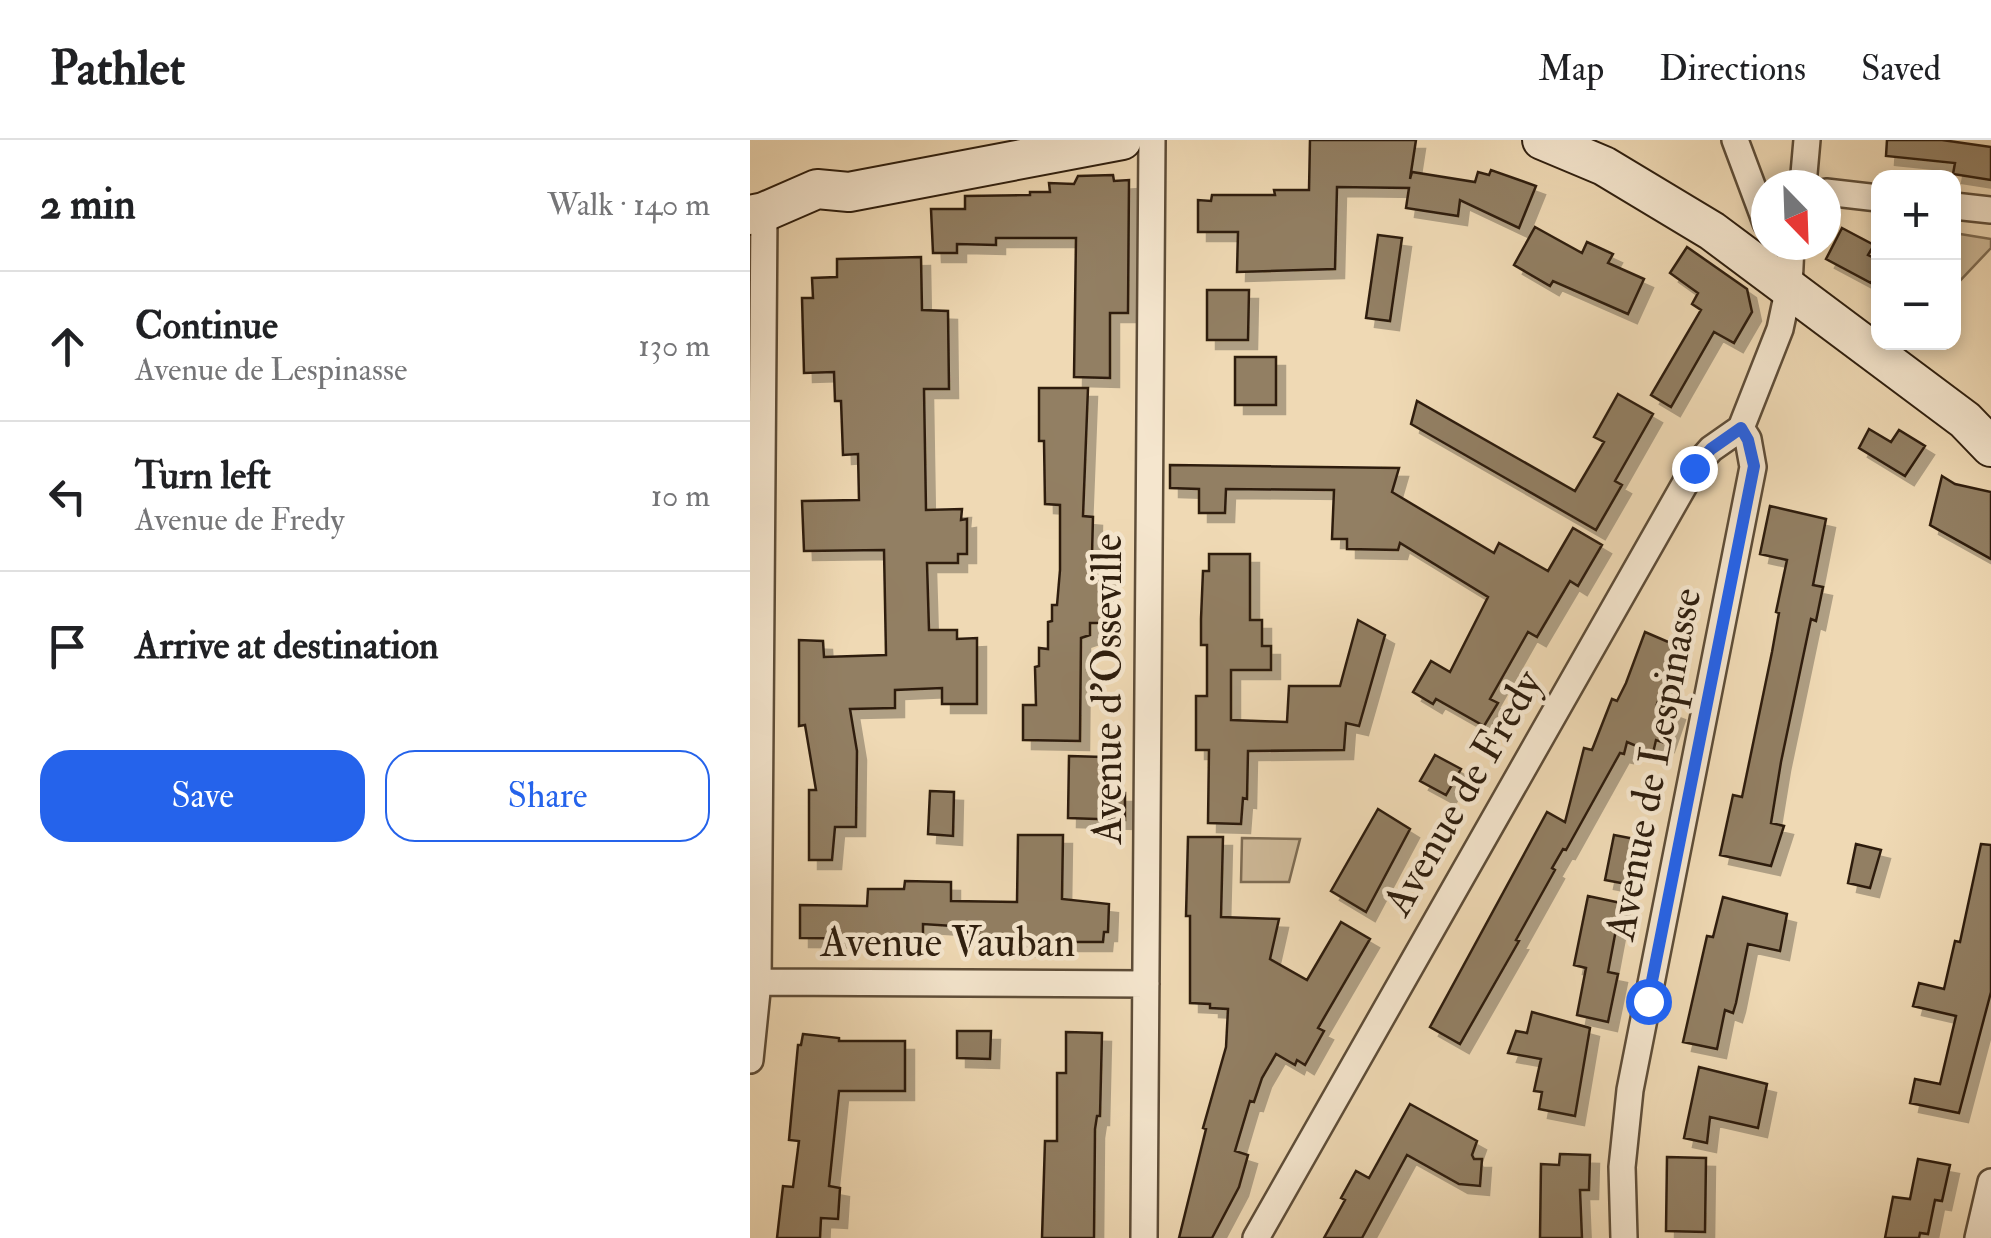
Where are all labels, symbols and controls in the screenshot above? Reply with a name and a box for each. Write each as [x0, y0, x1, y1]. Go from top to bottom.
text: Pathlet [50, 39, 185, 99]
text: Map [1538, 47, 1604, 91]
text: Directions [1659, 47, 1806, 91]
text: Saved [1861, 47, 1941, 91]
north arrow [1751, 170, 1841, 260]
map controls [1871, 170, 1961, 350]
button: + [1871, 170, 1961, 260]
text: 2 min [40, 179, 136, 231]
text: Walk · 140 m [547, 185, 710, 225]
button: − [1871, 260, 1961, 350]
text: Continue [135, 302, 278, 350]
icon: ahead [40, 319, 95, 374]
text: 130 m [638, 326, 710, 366]
text: Avenue de Lespinasse [135, 350, 407, 390]
route end [1672, 446, 1718, 492]
text: Turn left [135, 452, 271, 500]
icon: left [40, 469, 95, 524]
text: 10 m [651, 476, 710, 516]
text: Avenue de Fredy [135, 500, 345, 540]
street label: Avenue d'Osseville [1082, 534, 1134, 845]
street label: Avenue de Lespinasse [1594, 584, 1714, 945]
icon: arrive [40, 619, 95, 674]
text: Arrive at destination [135, 622, 439, 670]
street label: Avenue de Fredy [1371, 660, 1555, 926]
button: Save [40, 750, 365, 842]
button: Share [385, 750, 710, 842]
street label: Avenue Vauban [820, 917, 1076, 969]
route start [1626, 979, 1672, 1025]

